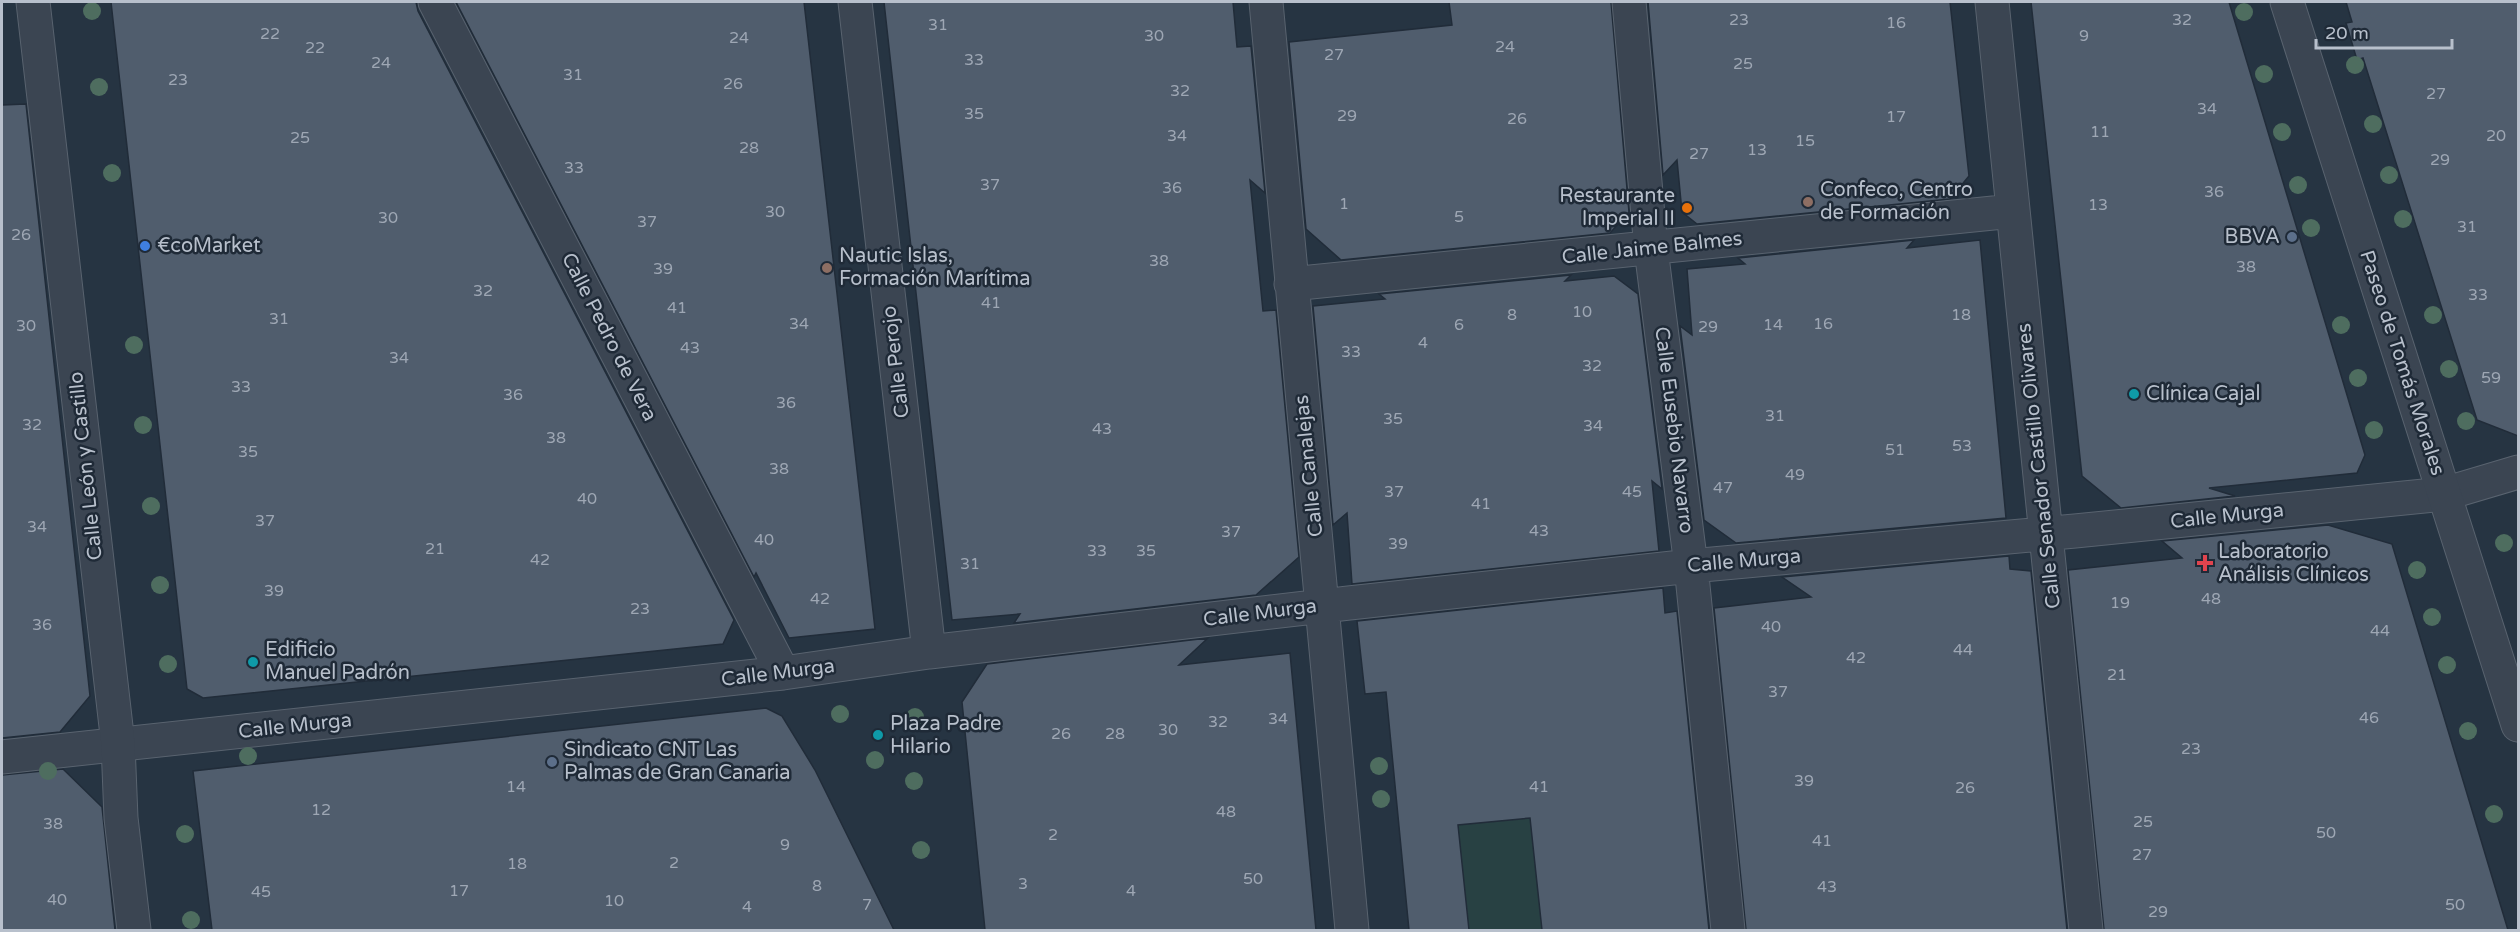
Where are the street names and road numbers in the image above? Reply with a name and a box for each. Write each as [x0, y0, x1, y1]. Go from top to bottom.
street label: Calle Jaime Balmes [1561, 227, 1743, 269]
street label: Paseo de Tomás Morales [2354, 248, 2450, 478]
street label: Calle Pedro de Vera [556, 249, 662, 425]
street label: Calle Perojo [877, 305, 915, 419]
street label: Calle Senador Castillo Olivares [2012, 322, 2066, 610]
street label: Calle Eusebio Navarro [1649, 325, 1699, 535]
street label: Calle León y Castillo [64, 371, 108, 561]
street label: Calle Canalejas [1290, 394, 1328, 538]
street label: Calle Murga [2169, 498, 2285, 534]
street label: Calle Murga [1686, 544, 1802, 578]
street label: Calle Murga [1202, 594, 1318, 632]
street label: Calle Murga [720, 654, 836, 692]
street label: Calle Murga [237, 708, 353, 744]

